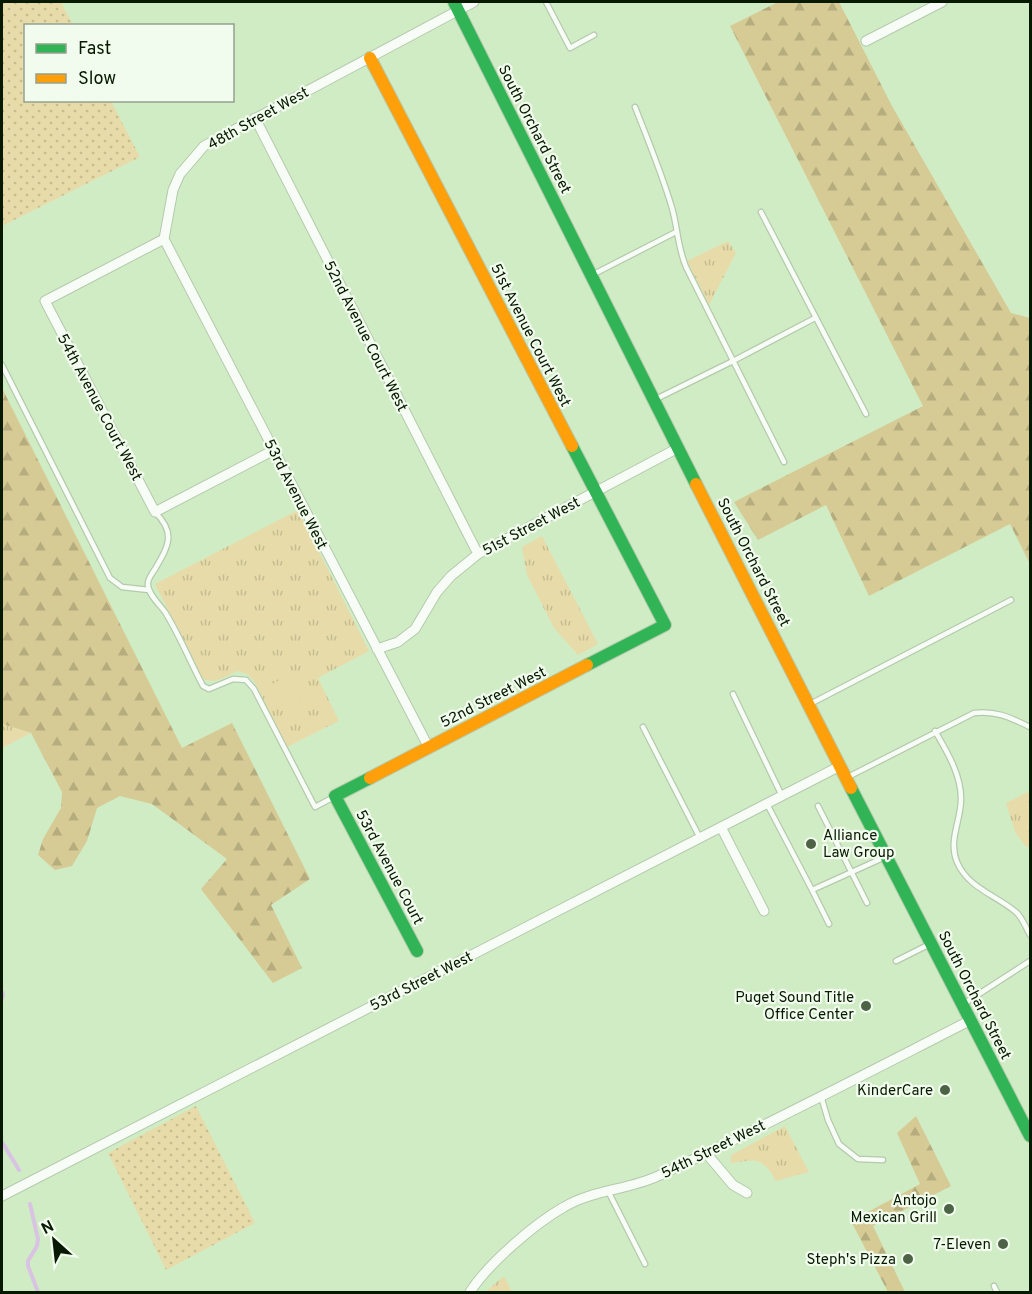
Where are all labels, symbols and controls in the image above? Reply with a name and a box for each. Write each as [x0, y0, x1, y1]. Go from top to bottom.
legend [24, 24, 234, 102]
text: Fast [78, 38, 111, 61]
street label: South Orchard Street [493, 62, 574, 197]
text: Slow [78, 68, 116, 91]
street label: 48th Street West [205, 84, 313, 155]
street label: 52nd Avenue Court West [318, 258, 411, 415]
street label: 51st Avenue Court West [485, 261, 574, 410]
street label: 54th Avenue Court West [52, 331, 146, 484]
street label: 53rd Avenue West [259, 436, 331, 553]
street label: 51st Street West [480, 494, 584, 561]
street label: South Orchard Street [712, 495, 793, 630]
street label: 52nd Street West [438, 663, 550, 733]
street label: 53rd Avenue Court [350, 807, 427, 928]
place label: Alliance Law Group [823, 827, 895, 863]
marker: Alliance Law Group [804, 837, 818, 851]
street label: South Orchard Street [933, 928, 1014, 1063]
street label: 53rd Street West [367, 948, 476, 1016]
place label: Puget Sound Title Office Center [735, 989, 854, 1025]
marker: Puget Sound Title Office Center [859, 999, 873, 1013]
place label: KinderCare [857, 1082, 933, 1101]
marker: KinderCare [938, 1083, 952, 1097]
street label: 54th Street West [658, 1117, 769, 1184]
place label: Antojo Mexican Grill [851, 1192, 937, 1228]
marker: Antojo Mexican Grill [942, 1202, 956, 1216]
north arrow [24, 1210, 84, 1270]
text: N [38, 1217, 58, 1240]
place label: 7-Eleven [933, 1236, 991, 1255]
marker: 7-Eleven [996, 1237, 1010, 1251]
place label: Steph's Pizza [806, 1251, 896, 1270]
marker: Steph's Pizza [901, 1252, 915, 1266]

